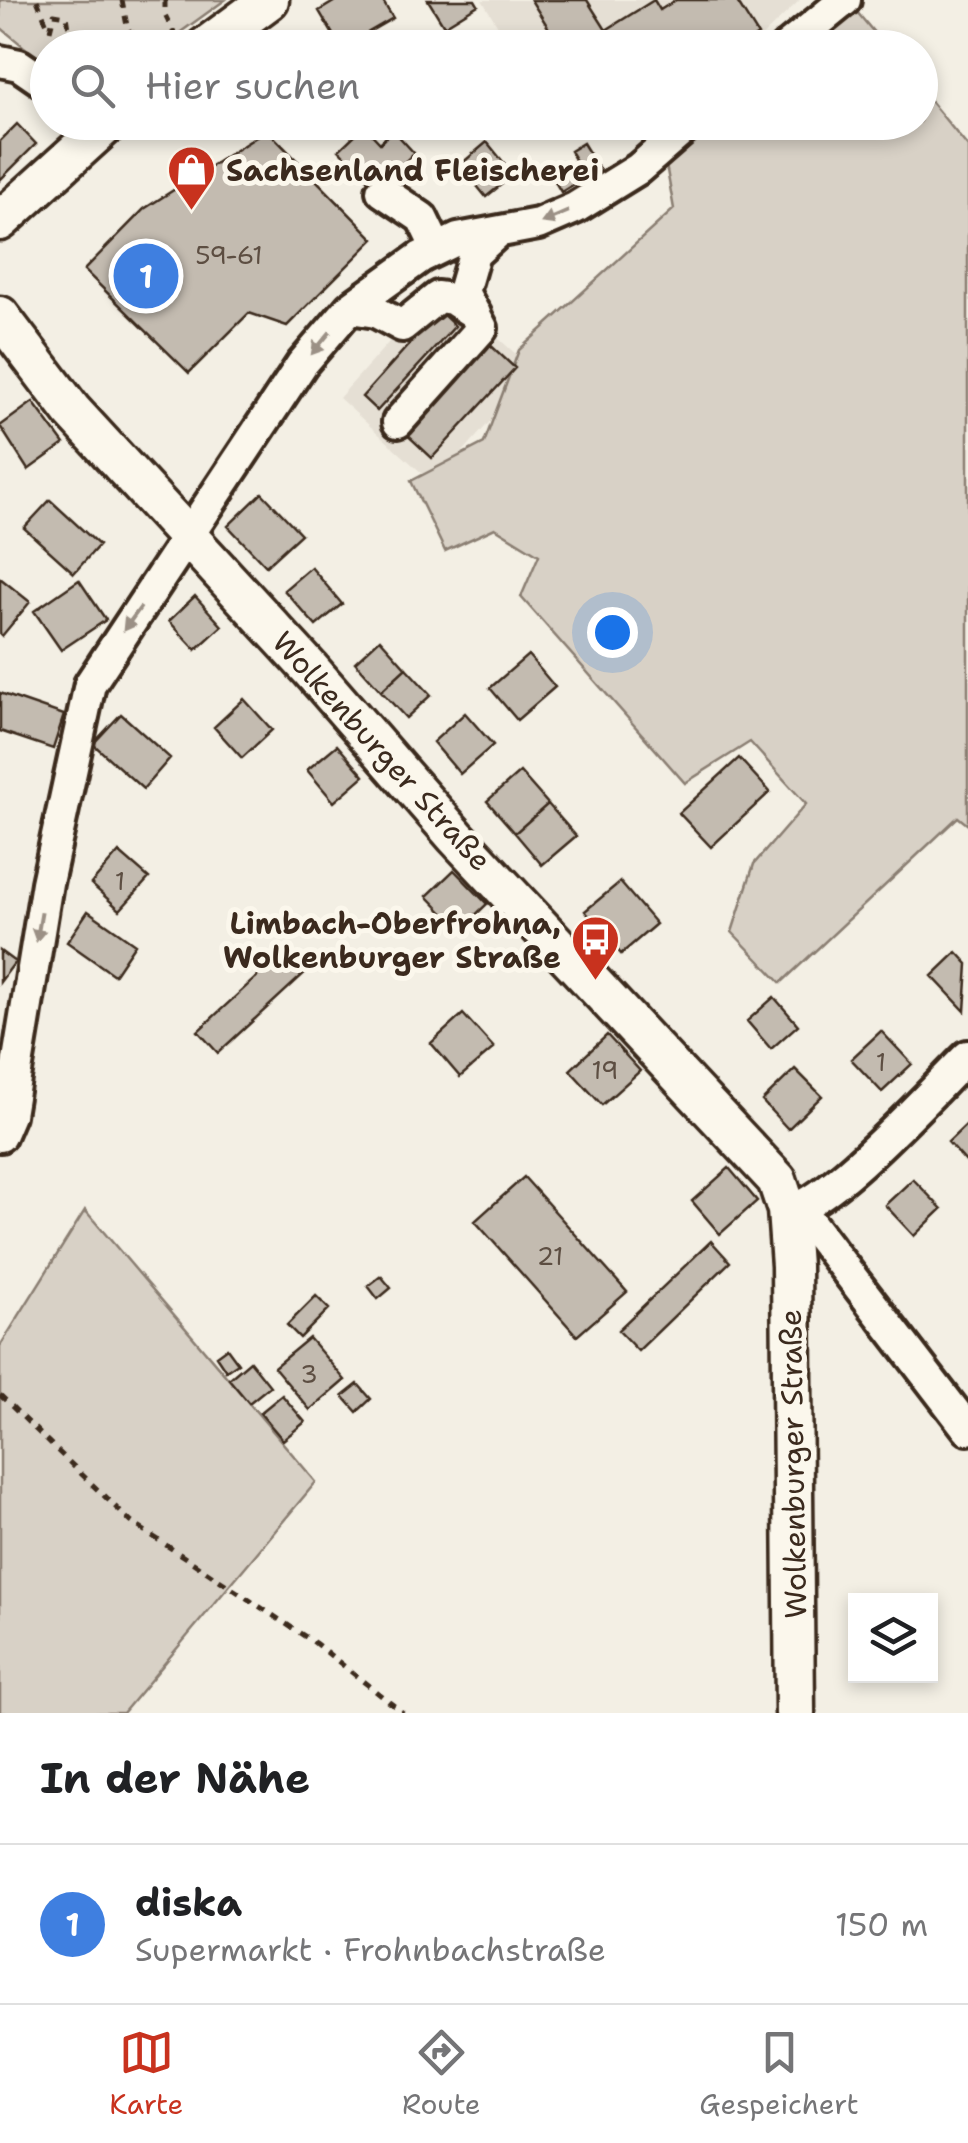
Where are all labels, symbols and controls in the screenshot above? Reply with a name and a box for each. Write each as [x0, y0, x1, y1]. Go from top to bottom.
search box [30, 30, 938, 140]
icon: search [65, 58, 120, 113]
text: Hier suchen [145, 60, 360, 111]
shop icon: Sachsenland Fleischerei [165, 144, 217, 212]
place label: Sachsenland Fleischerei [226, 150, 599, 191]
one-way arrow [540, 209, 570, 225]
pin: 1 [114, 238, 178, 314]
house number: 59-61 [195, 238, 263, 272]
one-way arrow [311, 330, 332, 355]
one-way arrow [122, 606, 142, 632]
your location [587, 607, 638, 658]
street label: Wolkenburger Straße [263, 622, 501, 880]
house number: 1 [115, 864, 125, 898]
place label: Limbach-Oberfrohna, Wolkenburger Straße [223, 903, 561, 978]
one-way arrow [31, 911, 46, 943]
bus stop icon: Limbach-Oberfrohna, Wolkenburger Straße [570, 914, 622, 982]
house number: 1 [876, 1045, 886, 1079]
house number: 19 [592, 1053, 618, 1087]
house number: 21 [537, 1239, 563, 1273]
street label: Wolkenburger Straße [770, 1309, 816, 1619]
house number: 3 [300, 1357, 318, 1391]
map controls [848, 1593, 938, 1683]
button: layers [848, 1593, 938, 1683]
text: In der Nähe [40, 1750, 310, 1806]
text: diska [135, 1877, 242, 1928]
text: 1 [65, 1903, 80, 1946]
text: 150 m [835, 1903, 928, 1946]
text: Supermarkt · Frohnbachstraße [135, 1928, 606, 1971]
tab: Karte [109, 2025, 183, 2123]
tab: Route [402, 2025, 481, 2123]
tab: Gespeichert [699, 2025, 859, 2123]

